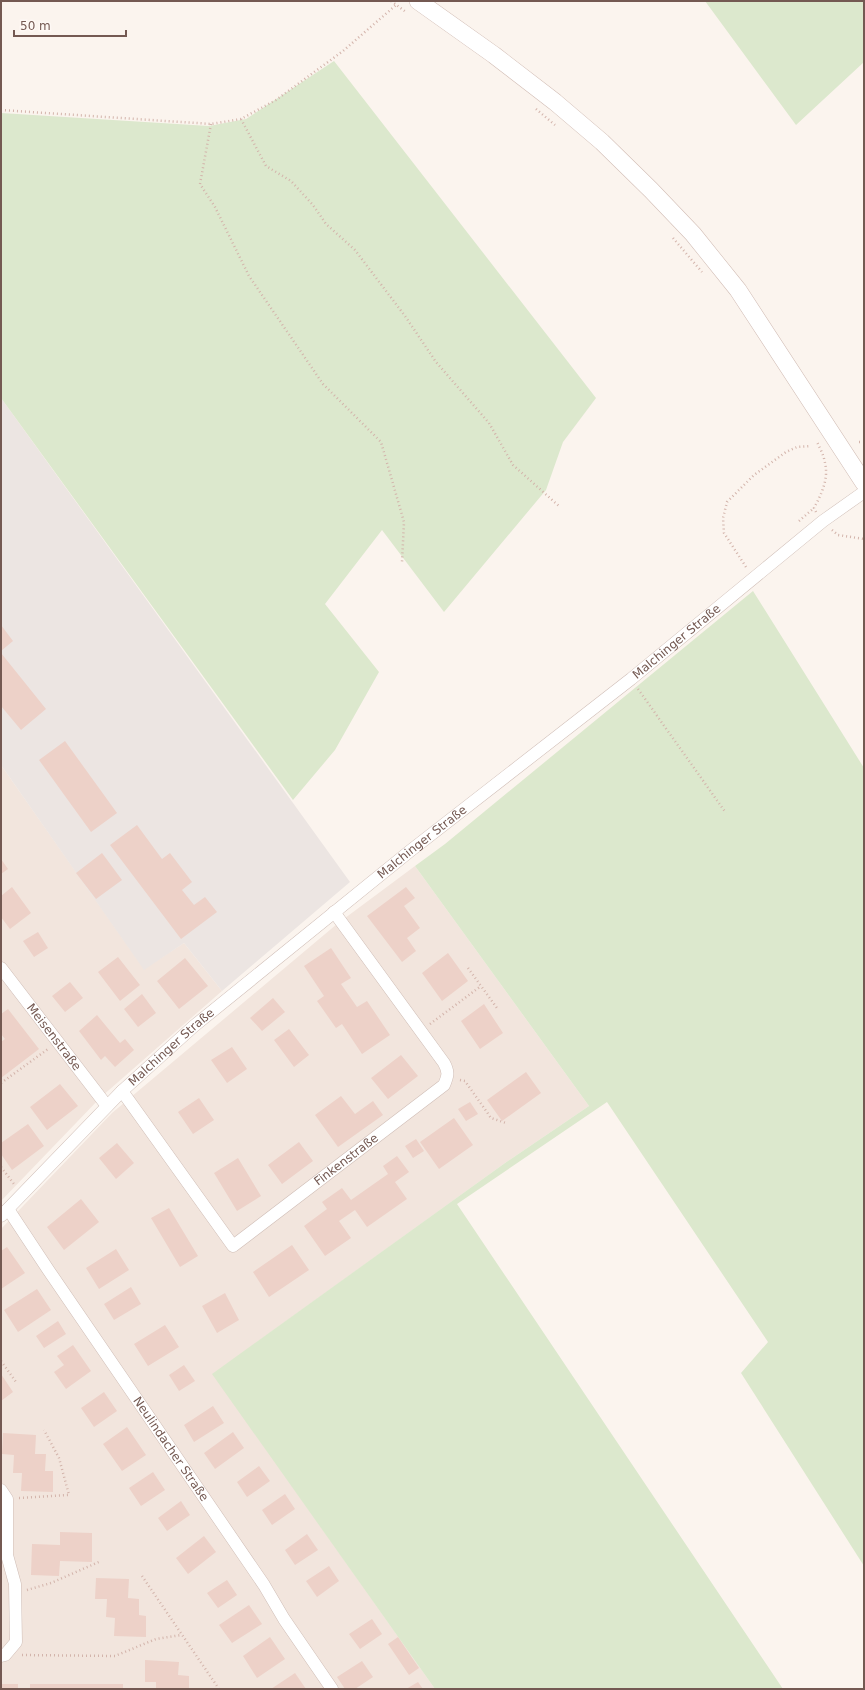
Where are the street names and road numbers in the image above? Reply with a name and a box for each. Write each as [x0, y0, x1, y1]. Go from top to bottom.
street label: Malchinger Straße [630, 601, 723, 682]
street label: Malchinger Straße [375, 803, 469, 881]
street label: Meisenstraße [24, 1001, 84, 1073]
street label: Malchinger Straße [126, 1006, 217, 1089]
street label: Finkenstraße [311, 1131, 381, 1188]
street label: Neulindacher Straße [130, 1394, 211, 1504]

